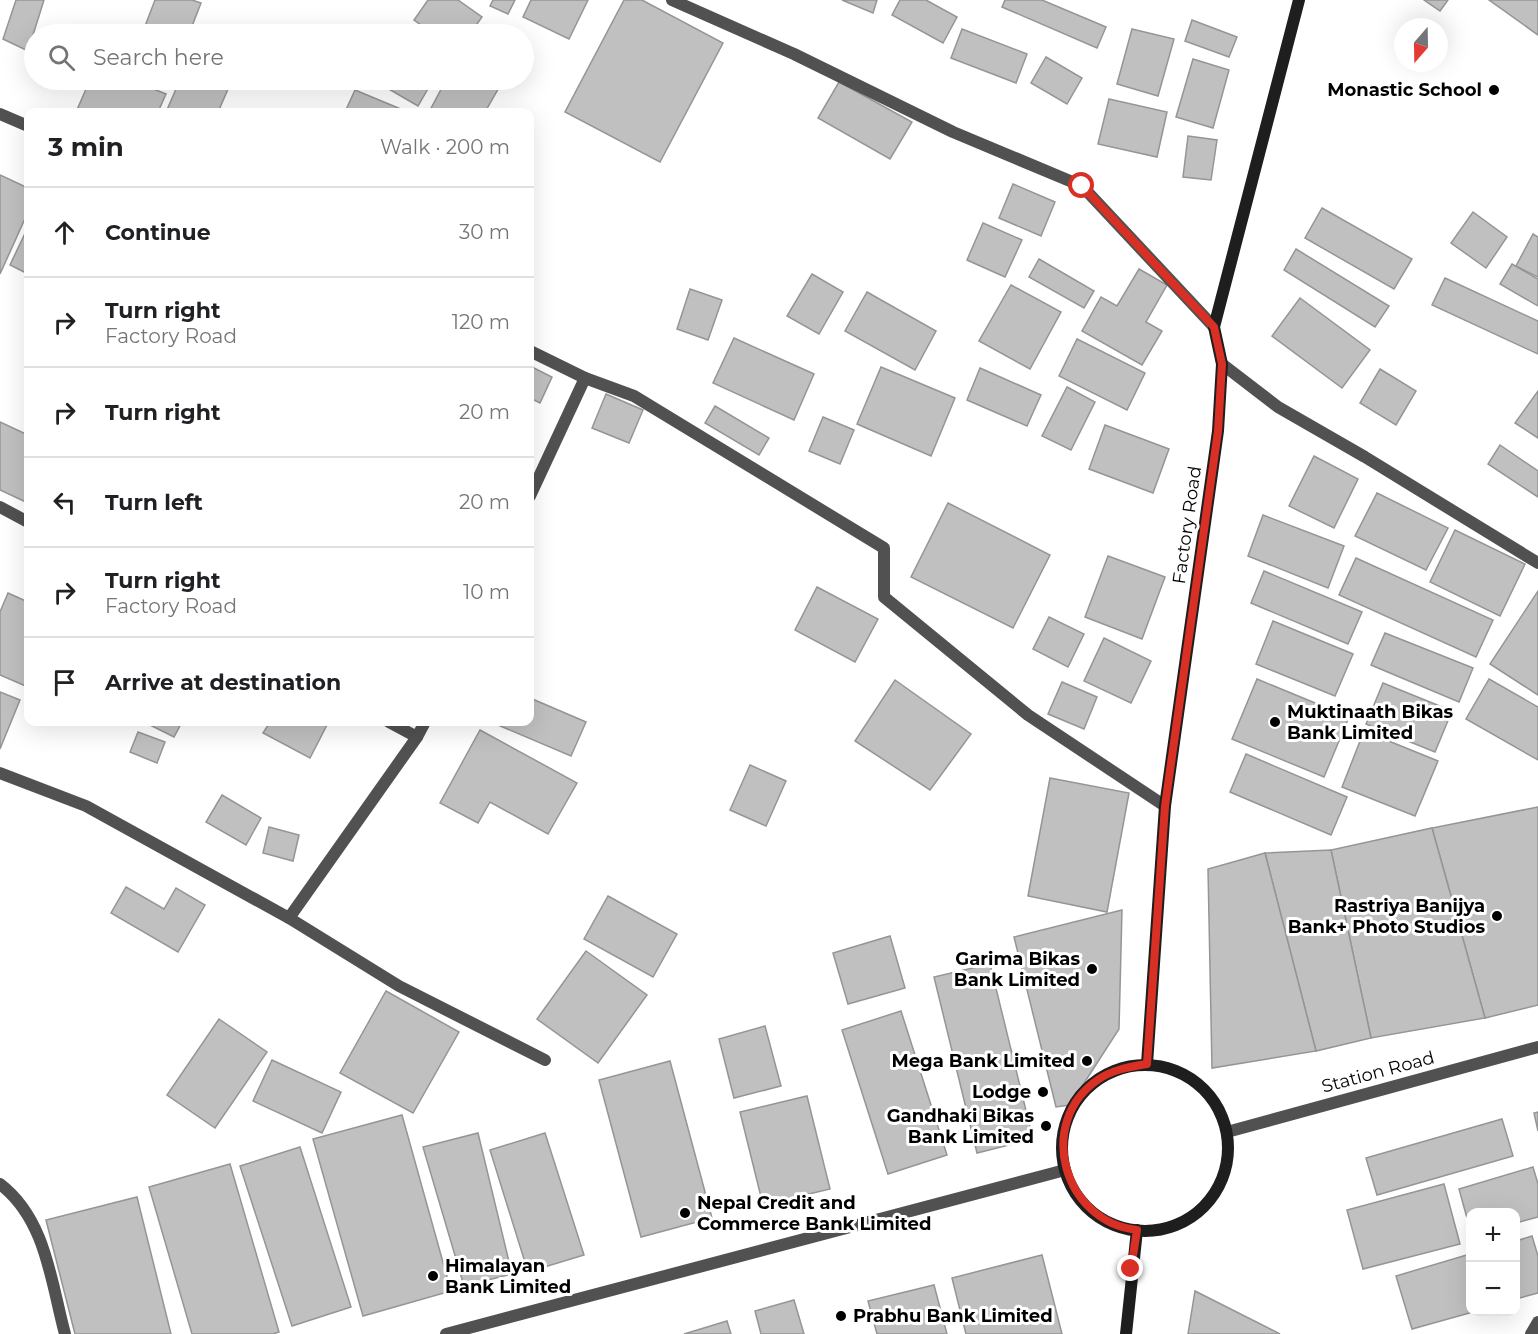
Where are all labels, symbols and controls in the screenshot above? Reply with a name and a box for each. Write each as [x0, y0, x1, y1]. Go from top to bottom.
north arrow [1394, 18, 1448, 72]
search box [24, 24, 534, 90]
icon: search [45, 41, 78, 74]
text: Search here [93, 44, 224, 71]
place label: Monastic School [1327, 79, 1482, 101]
marker: Monastic School [1487, 83, 1501, 97]
text: 3 min [48, 131, 124, 163]
text: Walk · 200 m [380, 135, 510, 159]
route start [1068, 172, 1094, 198]
icon: ahead [48, 216, 81, 249]
text: Continue [105, 219, 211, 246]
text: 30 m [459, 220, 510, 244]
text: Turn right [105, 297, 220, 324]
icon: right [48, 306, 81, 339]
text: 120 m [452, 310, 510, 334]
text: Factory Road [105, 324, 237, 348]
icon: right [48, 396, 81, 429]
text: Turn right [105, 399, 220, 426]
text: 20 m [459, 400, 510, 424]
street label: Factory Road [1168, 465, 1206, 585]
icon: left [48, 486, 81, 519]
text: Turn left [105, 489, 203, 516]
text: 20 m [459, 490, 510, 514]
text: Turn right [105, 567, 220, 594]
icon: right [48, 576, 81, 609]
text: 10 m [463, 580, 510, 604]
text: Factory Road [105, 594, 237, 618]
icon: arrive [48, 666, 81, 699]
text: Arrive at destination [105, 669, 341, 696]
place label: Muktinaath Bikas Bank Limited [1287, 701, 1454, 744]
marker: Muktinaath Bikas Bank Limited [1268, 715, 1282, 729]
place label: Rastriya Banijya Bank+ Photo Studios [1288, 895, 1485, 938]
marker: Rastriya Banijya Bank+ Photo Studios [1490, 909, 1504, 923]
place label: Garima Bikas Bank Limited [954, 948, 1080, 991]
marker: Garima Bikas Bank Limited [1085, 962, 1099, 976]
street label: Station Road [1319, 1046, 1437, 1098]
place label: Mega Bank Limited [892, 1050, 1075, 1072]
marker: Mega Bank Limited [1080, 1054, 1094, 1068]
place label: Lodge [972, 1081, 1031, 1103]
marker: Lodge [1036, 1085, 1050, 1099]
place label: Gandhaki Bikas Bank Limited [887, 1105, 1034, 1148]
marker: Gandhaki Bikas Bank Limited [1039, 1119, 1053, 1133]
place label: Nepal Credit and Commerce Bank Limited [697, 1192, 931, 1235]
marker: Nepal Credit and Commerce Bank Limited [678, 1206, 692, 1220]
map controls [1466, 1208, 1520, 1316]
button: + [1466, 1208, 1520, 1262]
place label: Himalayan Bank Limited [445, 1255, 571, 1298]
route end [1117, 1255, 1143, 1281]
button: − [1466, 1262, 1520, 1316]
marker: Himalayan Bank Limited [426, 1269, 440, 1283]
place label: Prabhu Bank Limited [853, 1305, 1053, 1327]
marker: Prabhu Bank Limited [834, 1309, 848, 1323]

